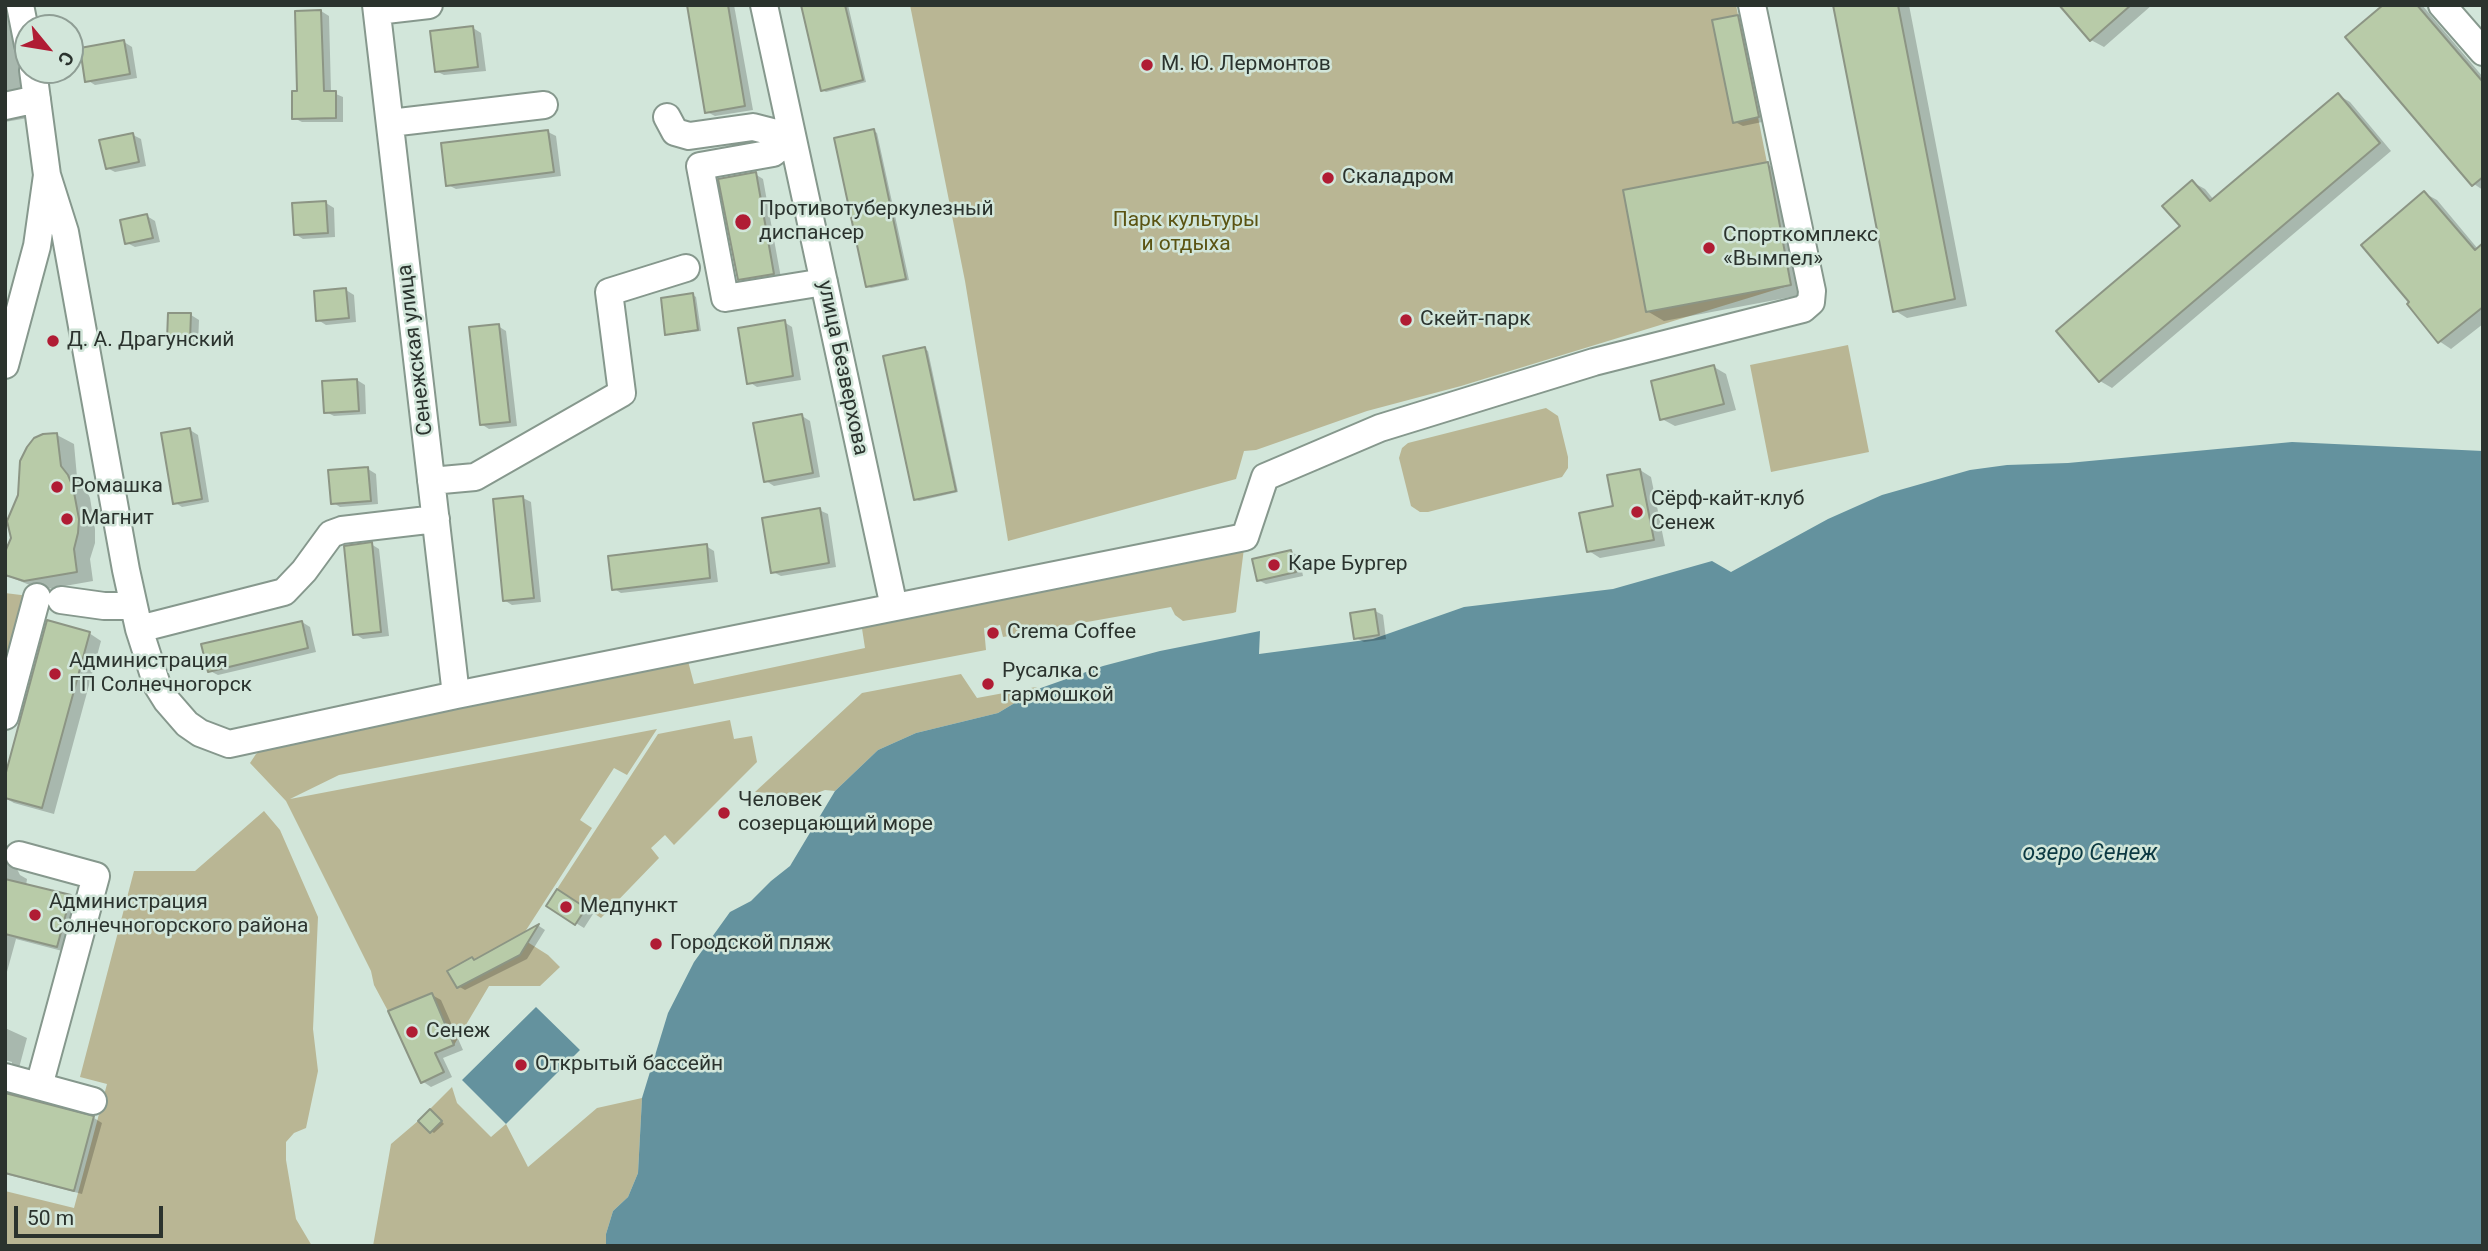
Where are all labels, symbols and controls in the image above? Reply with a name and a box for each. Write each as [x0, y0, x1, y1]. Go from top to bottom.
north arrow [14, 14, 84, 84]
text: С [53, 48, 79, 70]
place label: М. Ю. Лермонтов [1161, 52, 1331, 78]
marker: М. Ю. Лермонтов [1139, 57, 1155, 73]
place label: Скаладром [1342, 165, 1454, 191]
marker: Скаладром [1320, 170, 1336, 186]
place label: Противотуберкулезный диспансер [759, 197, 994, 247]
park label: Парк культуры и отдыха [1113, 208, 1259, 258]
marker: Противотуберкулезный диспансер [733, 212, 753, 232]
place label: Спорткомплекс «Вымпел» [1723, 223, 1878, 273]
marker: Спорткомплекс «Вымпел» [1701, 240, 1717, 256]
street label: Сенежская улица [393, 263, 439, 437]
street label: улица Безверхова [811, 278, 873, 458]
place label: Скейт-парк [1420, 307, 1531, 333]
marker: Скейт-парк [1398, 312, 1414, 328]
place label: Д. А. Драгунский [67, 328, 234, 354]
marker: Д. А. Драгунский [45, 333, 61, 349]
place label: Ромашка [71, 474, 163, 500]
marker: Ромашка [49, 479, 65, 495]
place label: Сёрф-кайт-клуб Сенеж [1651, 487, 1804, 537]
marker: Сёрф-кайт-клуб Сенеж [1629, 504, 1645, 520]
place label: Магнит [81, 506, 154, 532]
marker: Магнит [59, 511, 75, 527]
place label: Каре Бургер [1288, 552, 1408, 578]
marker: Каре Бургер [1266, 557, 1282, 573]
place label: Crema Coffee [1007, 620, 1136, 646]
marker: Crema Coffee [985, 625, 1001, 641]
place label: Администрация ГП Солнечногорск [69, 649, 252, 699]
place label: Русалка с гармошкой [1002, 659, 1114, 709]
marker: Администрация ГП Солнечногорск [47, 666, 63, 682]
marker: Русалка с гармошкой [980, 676, 996, 692]
place label: Человек созерцающий море [738, 788, 933, 838]
marker: Человек созерцающий море [716, 805, 732, 821]
water label: озеро Сенеж [2023, 840, 2157, 868]
place label: Администрация Солнечногорского района [49, 890, 309, 940]
place label: Медпункт [580, 894, 678, 920]
marker: Медпункт [558, 899, 574, 915]
marker: Администрация Солнечногорского района [27, 907, 43, 923]
place label: Городской пляж [670, 931, 831, 957]
marker: Городской пляж [648, 936, 664, 952]
place label: Сенеж [426, 1019, 490, 1045]
marker: Сенеж [404, 1024, 420, 1040]
place label: Открытый бассейн [535, 1052, 723, 1078]
marker: Открытый бассейн [513, 1057, 529, 1073]
scale bar [18, 1192, 166, 1236]
text: 50 m [27, 1206, 74, 1230]

